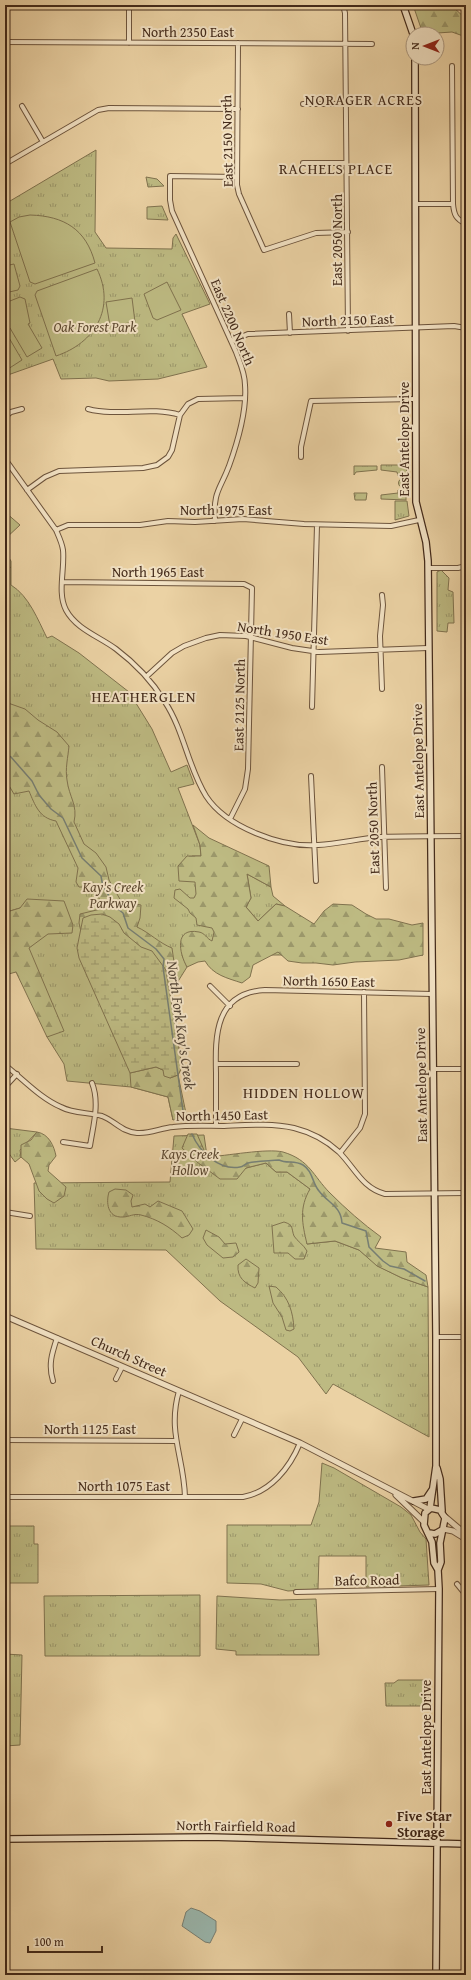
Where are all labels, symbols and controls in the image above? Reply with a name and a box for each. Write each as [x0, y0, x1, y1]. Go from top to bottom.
street label: North 2350 East [142, 22, 234, 42]
north arrow [405, 26, 445, 66]
text: N [407, 42, 423, 50]
district label: NORAGER ACRES [305, 89, 423, 110]
street label: East 2150 North [216, 95, 238, 187]
district label: RACHELS PLACE [279, 158, 393, 179]
street label: East 2050 North [327, 194, 347, 286]
street label: East 2200 North [206, 276, 260, 368]
street label: North 2150 East [302, 308, 394, 332]
park label: Oak Forest Park [54, 317, 137, 337]
street label: East Antelope Drive [394, 381, 414, 496]
street label: North 1975 East [180, 500, 272, 520]
street label: North 1965 East [112, 562, 204, 582]
street label: North 1950 East [236, 616, 330, 650]
street label: East 2125 North [228, 659, 250, 751]
district label: HEATHERGLEN [91, 686, 197, 707]
street label: East Antelope Drive [407, 703, 429, 819]
street label: East 2050 North [361, 781, 385, 874]
park label: Kay's Creek Parkway [82, 877, 144, 913]
water label: North Fork Kay's Creek [162, 959, 201, 1091]
street label: North 1650 East [283, 970, 375, 992]
street label: East Antelope Drive [410, 1027, 432, 1143]
district label: HIDDEN HOLLOW [243, 1082, 365, 1103]
street label: North 1450 East [176, 1104, 268, 1126]
park label: Kays Creek Hollow [160, 1144, 220, 1180]
street label: Church Street [88, 1330, 170, 1382]
street label: North 1125 East [44, 1419, 136, 1439]
street label: North 1075 East [78, 1476, 170, 1496]
street label: Bafco Road [334, 1569, 400, 1591]
street label: East Antelope Drive [416, 1679, 436, 1794]
place label: Five Star Storage [397, 1806, 452, 1842]
street label: North Fairfield Road [176, 1815, 296, 1837]
marker: Five Star Storage [384, 1819, 394, 1829]
scale bar [28, 1928, 102, 1954]
text: 100 m [34, 1933, 64, 1950]

